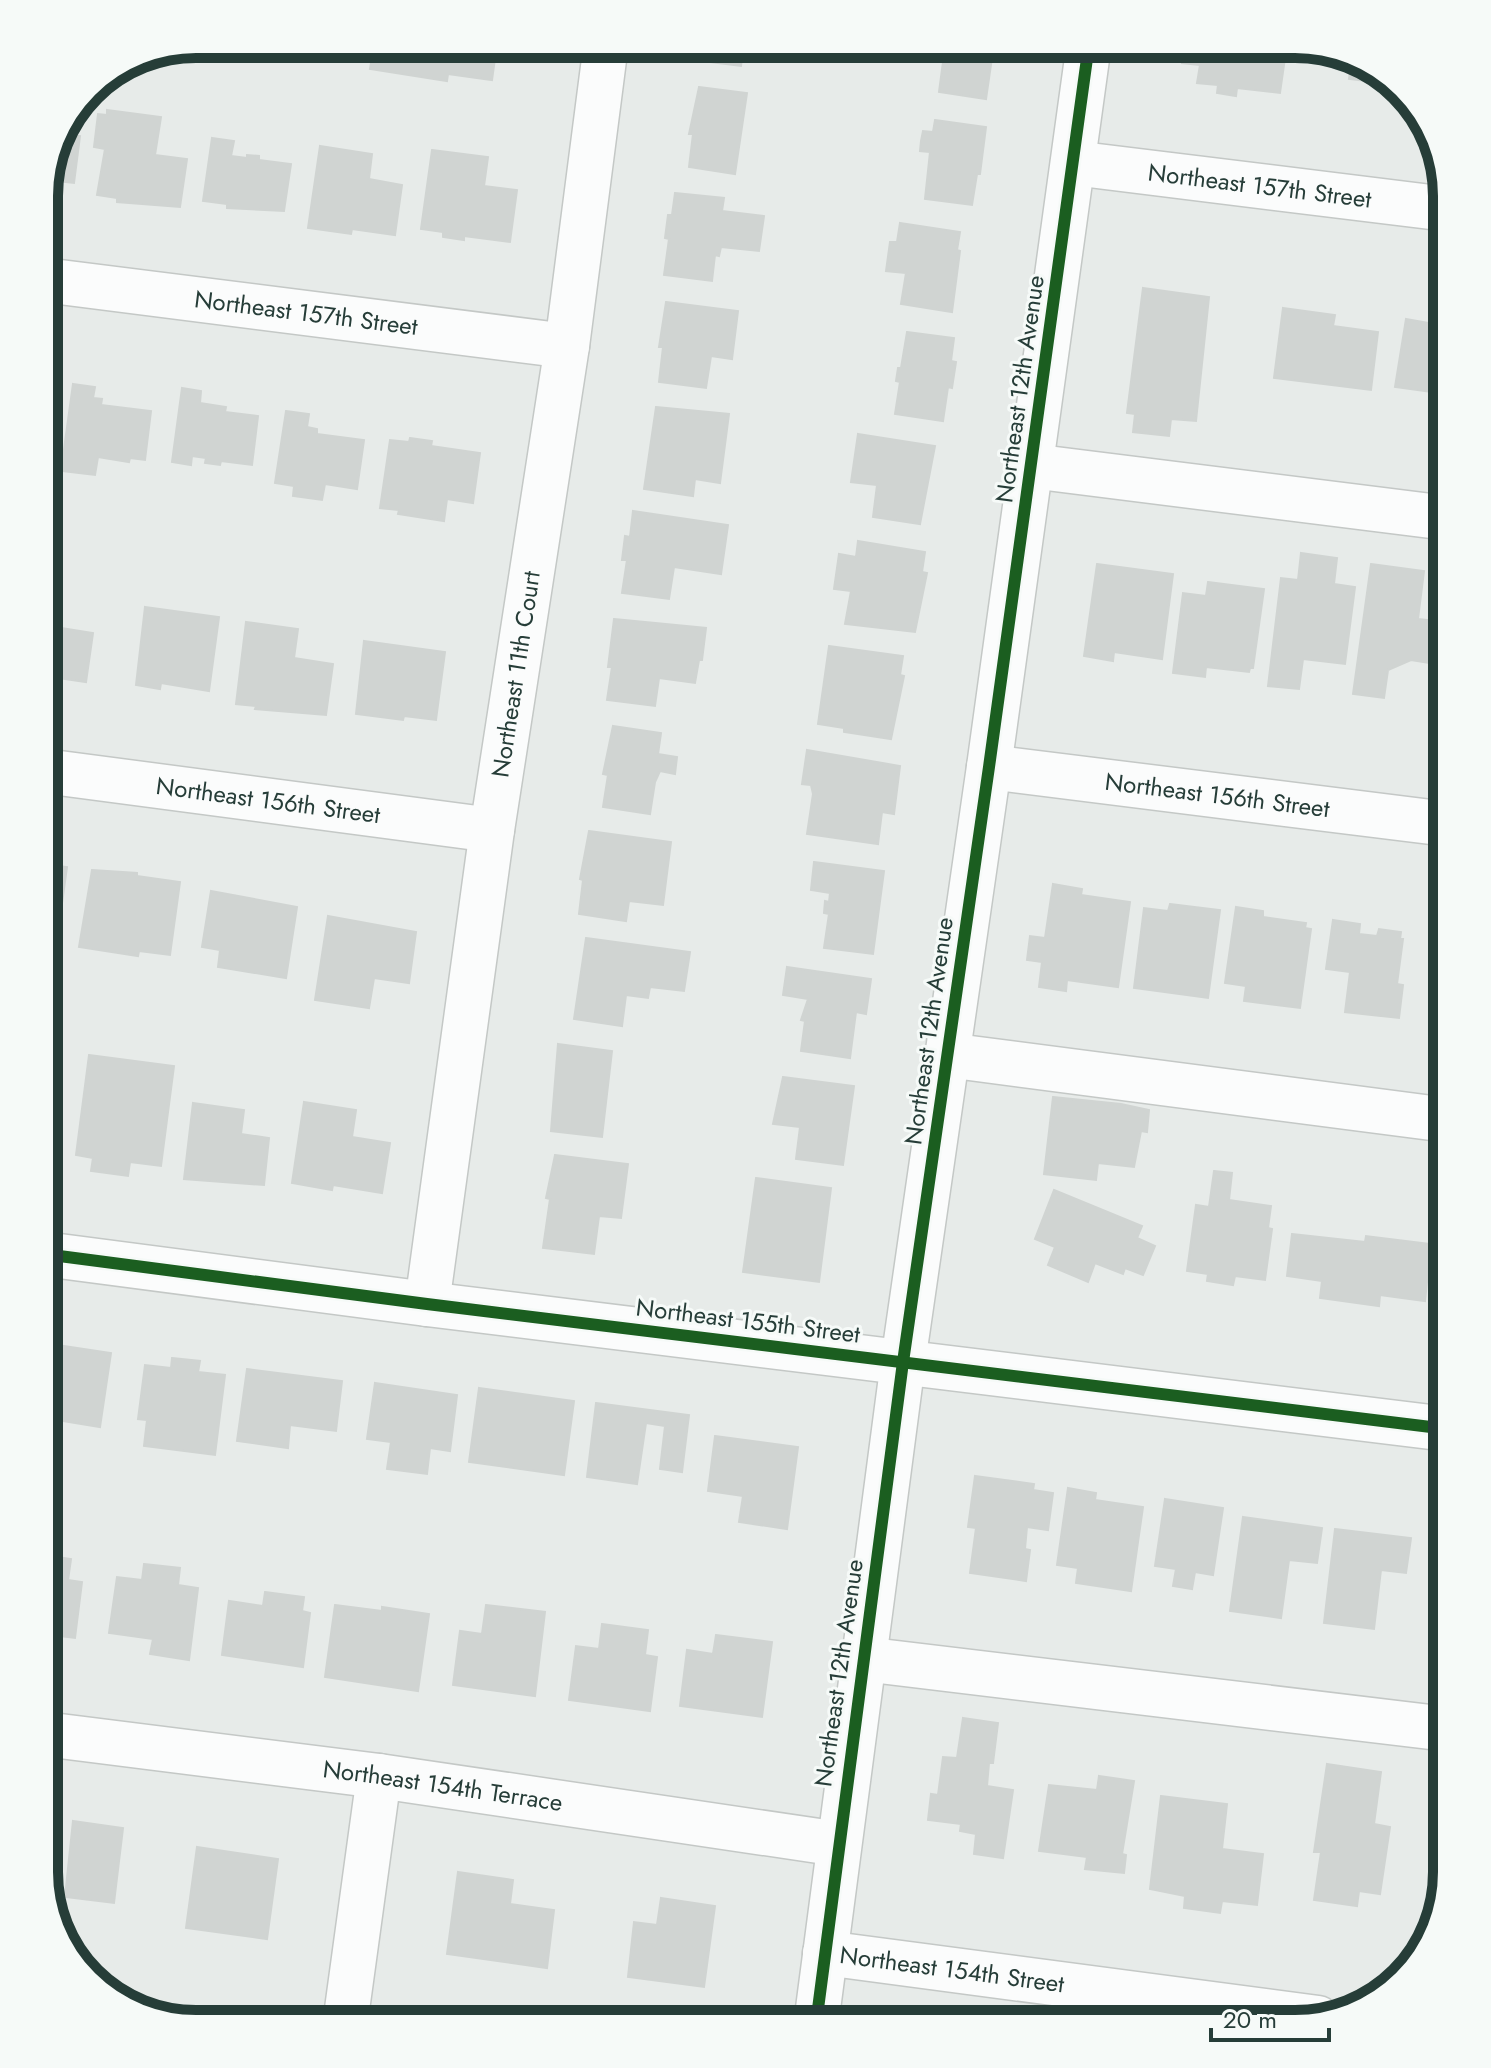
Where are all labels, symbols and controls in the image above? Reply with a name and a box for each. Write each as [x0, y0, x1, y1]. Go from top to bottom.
street label: Northeast 157th Street [1146, 154, 1374, 217]
street label: Northeast 12th Avenue [986, 273, 1053, 505]
street label: Northeast 157th Street [192, 281, 420, 344]
street label: Northeast 11th Court [482, 568, 549, 780]
street label: Northeast 156th Street [1103, 764, 1332, 826]
street label: Northeast 156th Street [154, 768, 383, 832]
street label: Northeast 12th Avenue [895, 915, 962, 1147]
street label: Northeast 155th Street [634, 1289, 862, 1352]
street label: Northeast 12th Avenue [805, 1557, 872, 1789]
street label: Northeast 154th Terrace [321, 1751, 565, 1820]
street label: Northeast 154th Street [838, 1937, 1067, 2001]
scale bar [1211, 1992, 1329, 2042]
text: 20 m [1223, 2002, 1277, 2037]

